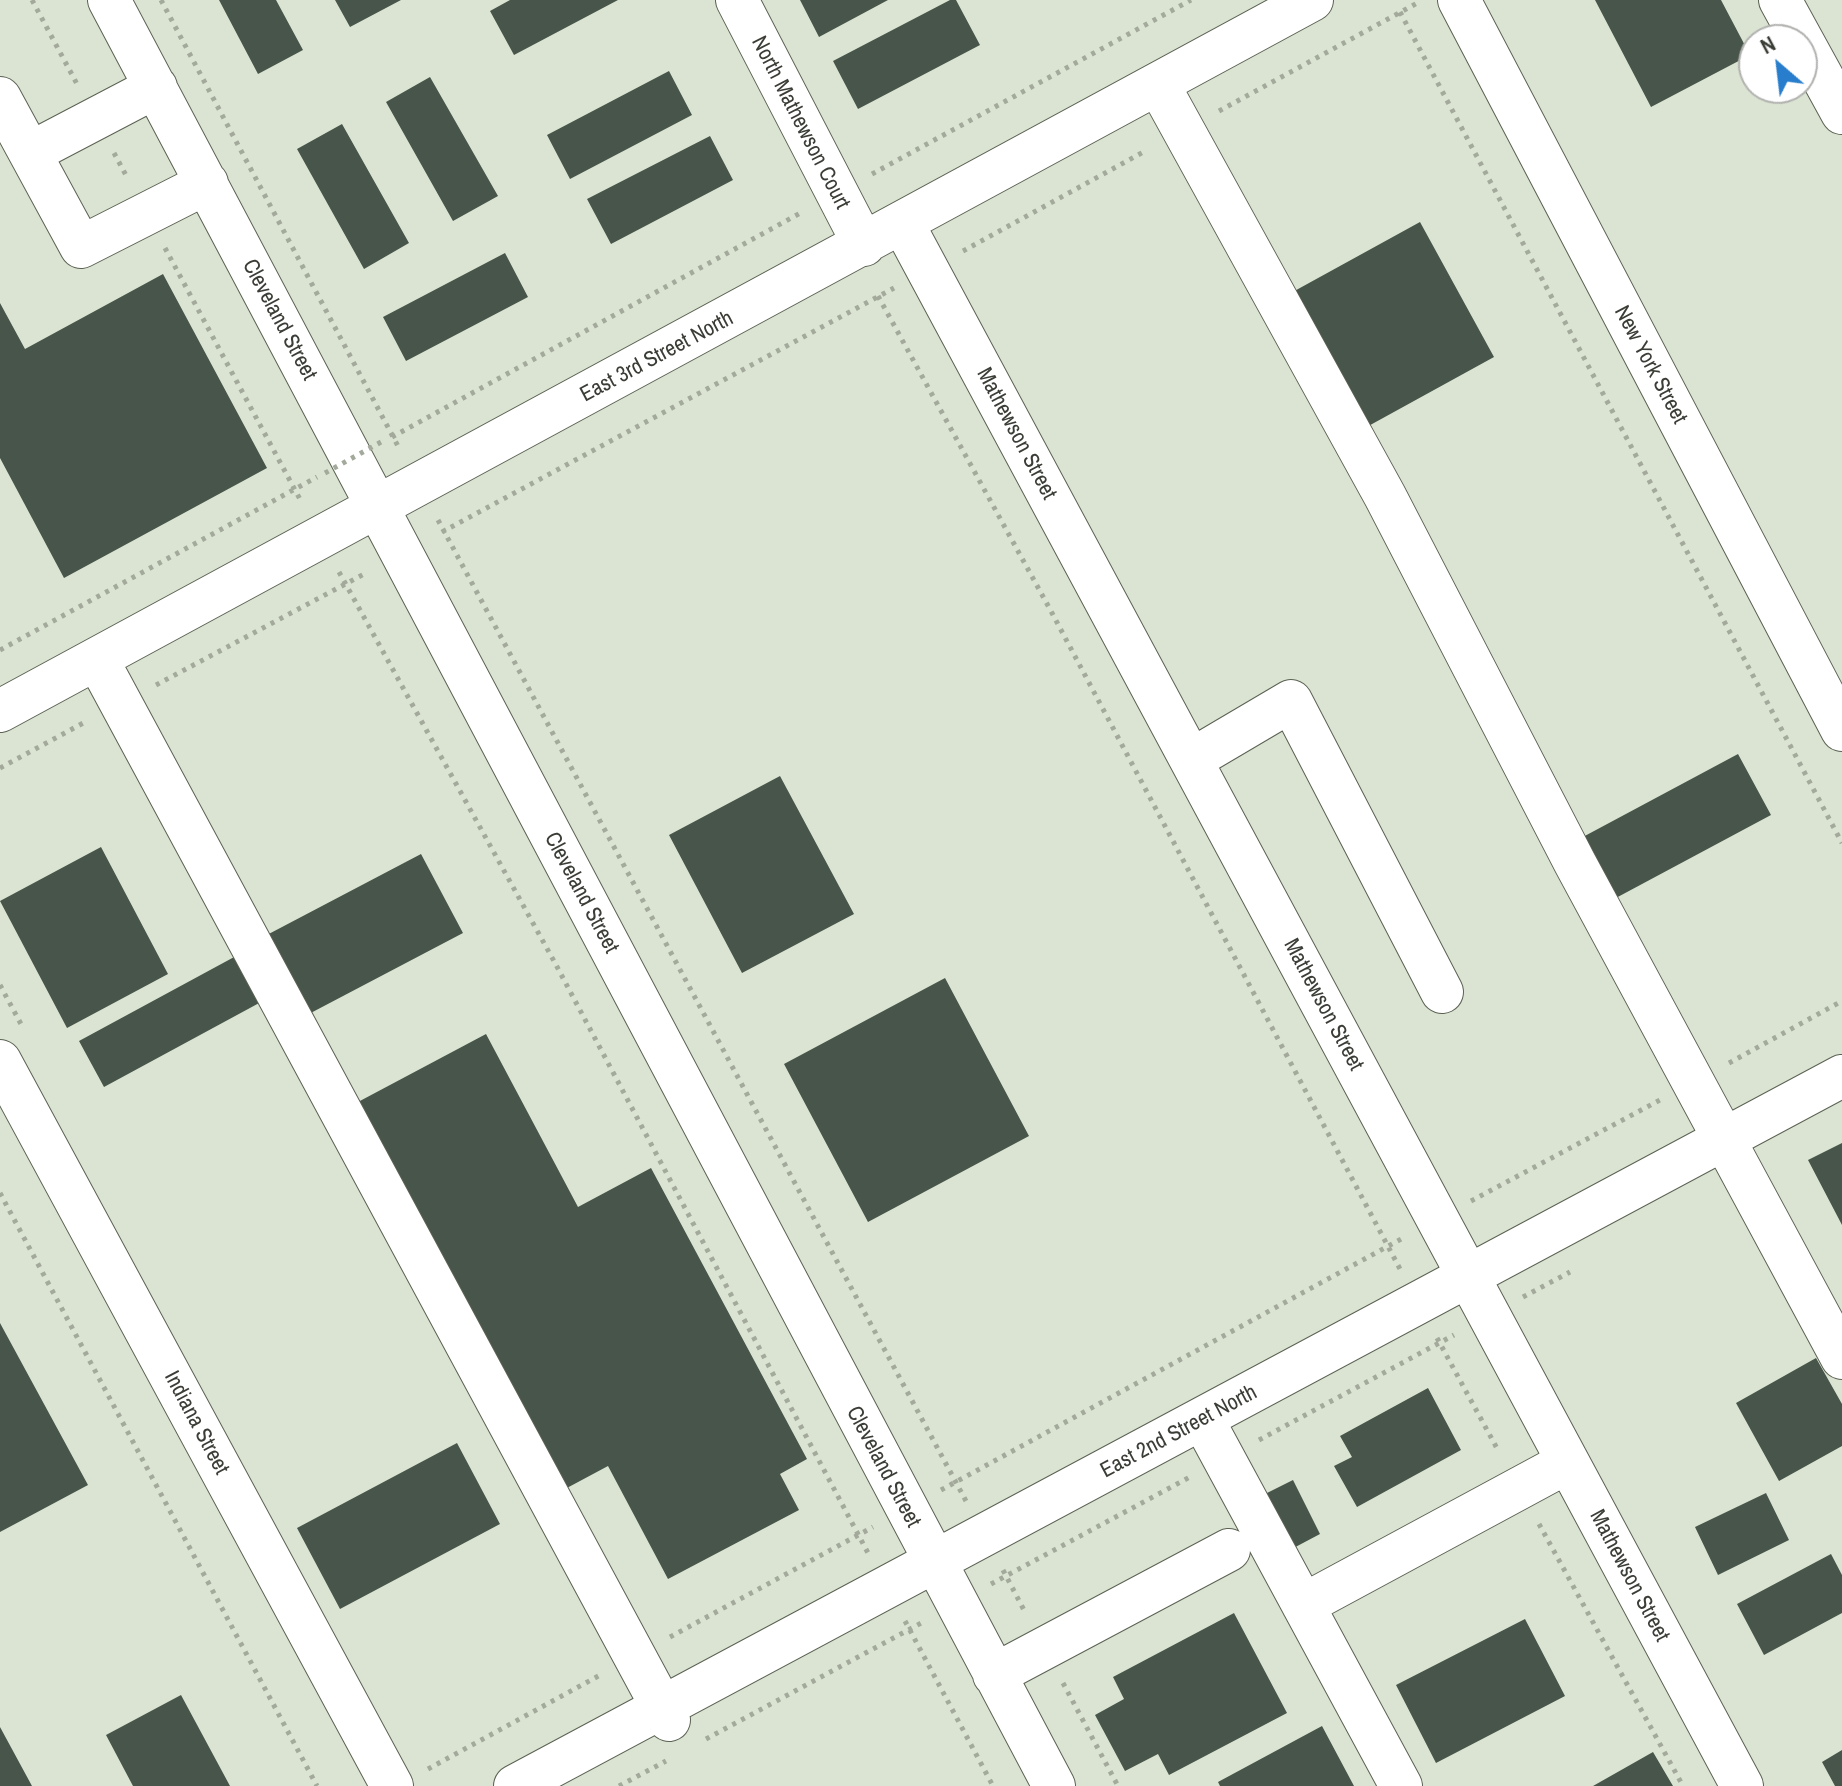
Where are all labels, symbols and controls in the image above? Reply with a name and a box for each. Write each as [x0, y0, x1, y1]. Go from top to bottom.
north arrow [1738, 24, 1818, 104]
text: N [1755, 28, 1780, 61]
street label: North Mathewson Court [745, 32, 855, 214]
street label: Cleveland Street [236, 255, 322, 385]
street label: New York Street [1608, 301, 1692, 429]
street label: East 3rd Street North [576, 306, 738, 408]
street label: Mathewson Street [970, 364, 1062, 504]
street label: Cleveland Street [538, 828, 624, 958]
street label: Mathewson Street [1277, 935, 1369, 1075]
street label: Indiana Street [158, 1367, 234, 1479]
street label: East 2nd Street North [1096, 1380, 1262, 1484]
street label: Cleveland Street [840, 1402, 926, 1532]
street label: Mathewson Street [1583, 1506, 1675, 1646]

